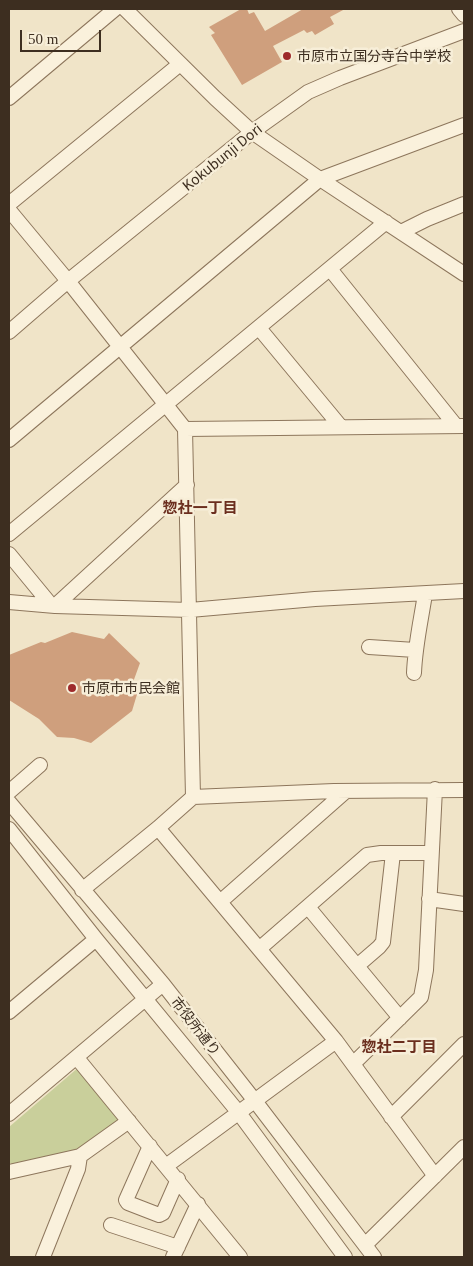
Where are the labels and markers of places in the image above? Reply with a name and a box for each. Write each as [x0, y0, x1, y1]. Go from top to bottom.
place label: 市原市立国分寺台中学校 [297, 48, 451, 64]
marker: 市原市立国分寺台中学校 [281, 50, 293, 62]
place label: 市原市市民会館 [82, 680, 180, 696]
marker: 市原市市民会館 [66, 682, 78, 694]

